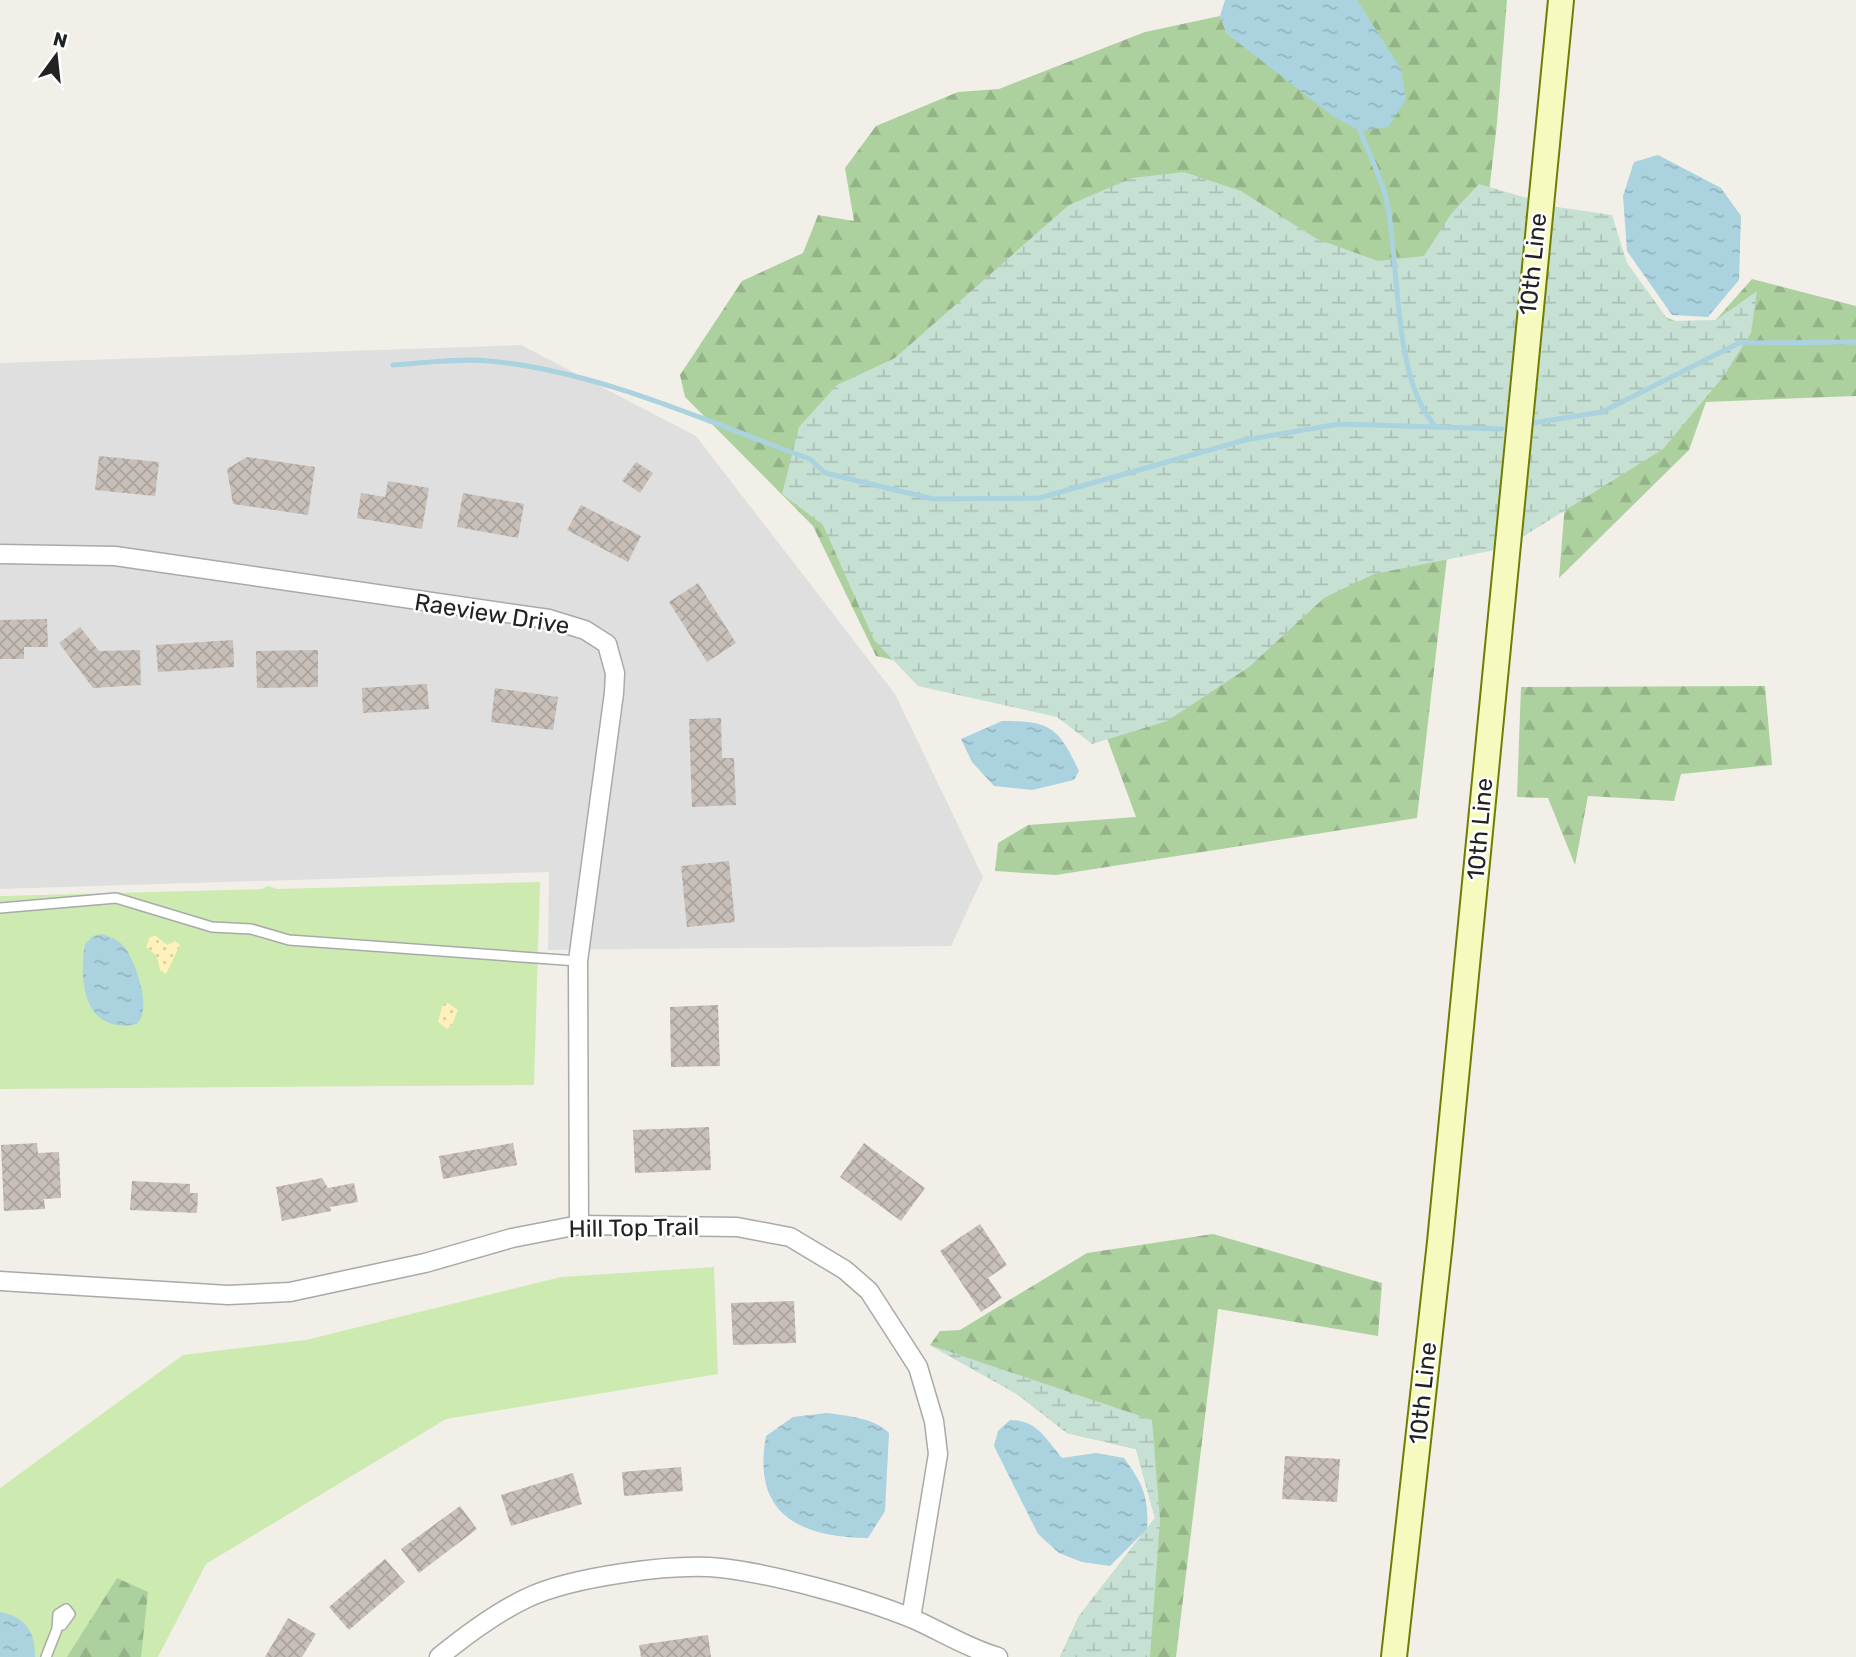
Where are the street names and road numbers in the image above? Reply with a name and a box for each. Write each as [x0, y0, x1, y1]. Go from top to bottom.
street label: 10th Line [1514, 211, 1552, 317]
street label: Raeview Drive [413, 588, 571, 640]
street label: 10th Line [1462, 777, 1498, 881]
street label: Hill Top Trail [568, 1213, 700, 1243]
street label: 10th Line [1404, 1340, 1442, 1446]

